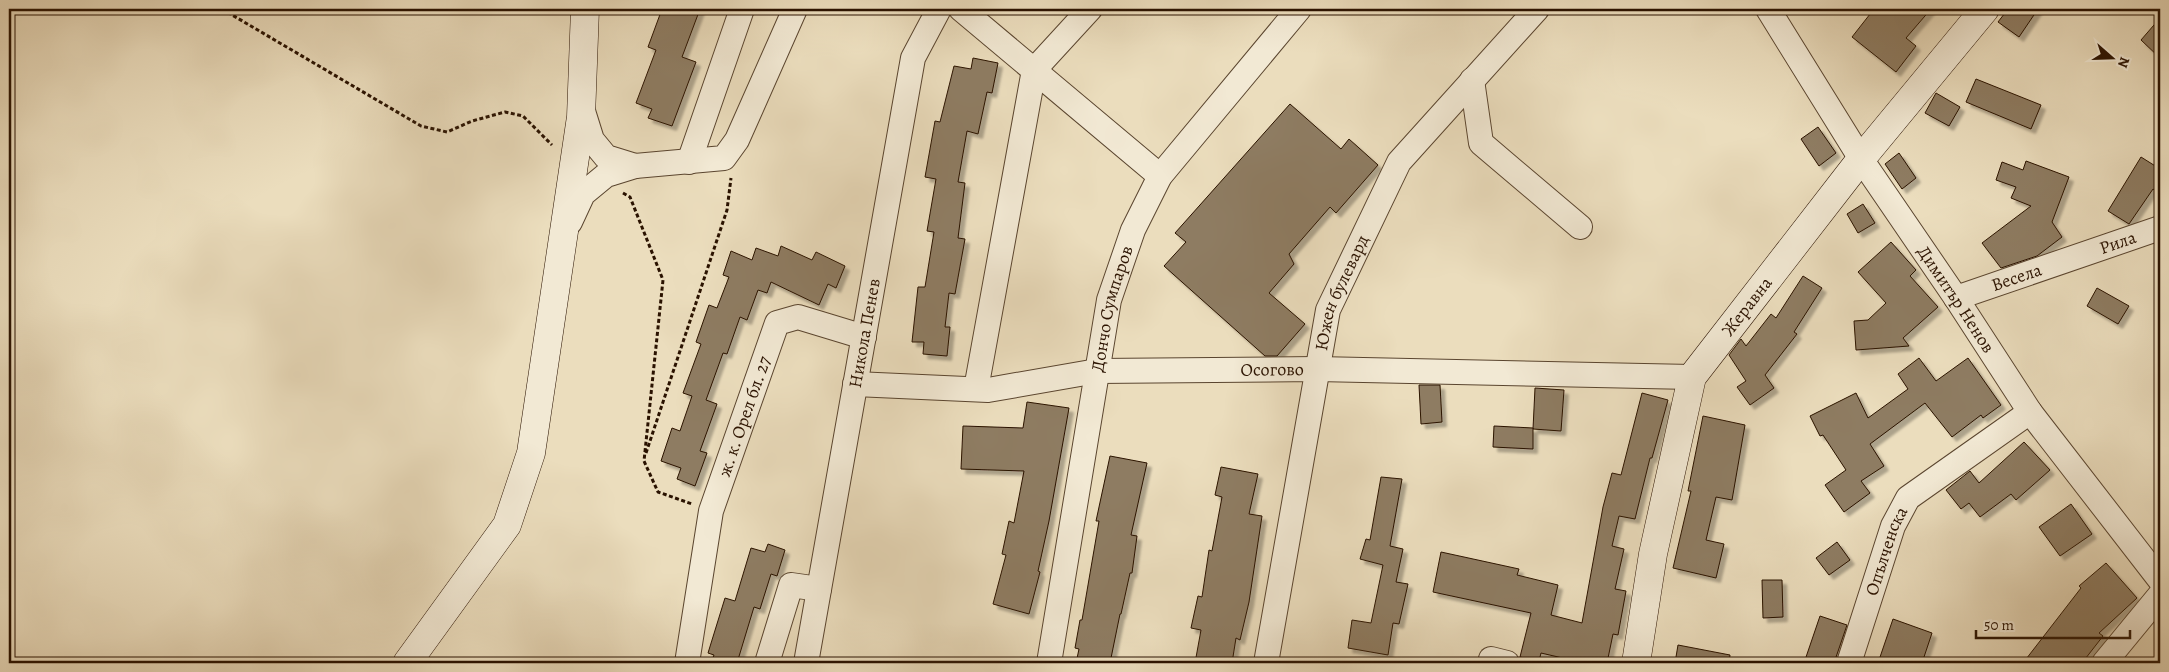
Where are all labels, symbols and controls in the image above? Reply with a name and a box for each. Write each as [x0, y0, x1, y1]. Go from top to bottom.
north arrow [2086, 32, 2136, 82]
text: N [2113, 54, 2134, 70]
street label: Рила [2096, 225, 2140, 260]
street label: Южен булевард [1309, 231, 1374, 352]
street label: Димитър Ненов [1912, 241, 2000, 358]
street label: Дончо Сумпаров [1085, 242, 1139, 374]
street label: Весела [1988, 257, 2046, 297]
street label: Жеравна [1716, 271, 1778, 341]
street label: Никола Пенев [843, 276, 886, 390]
street label: ж. к. Орел бл. 27 [712, 353, 777, 480]
street label: Осогово [1240, 357, 1304, 382]
street label: Опълченска [1859, 502, 1914, 599]
scale bar [1976, 607, 2130, 639]
text: 50 m [1984, 615, 2014, 635]

